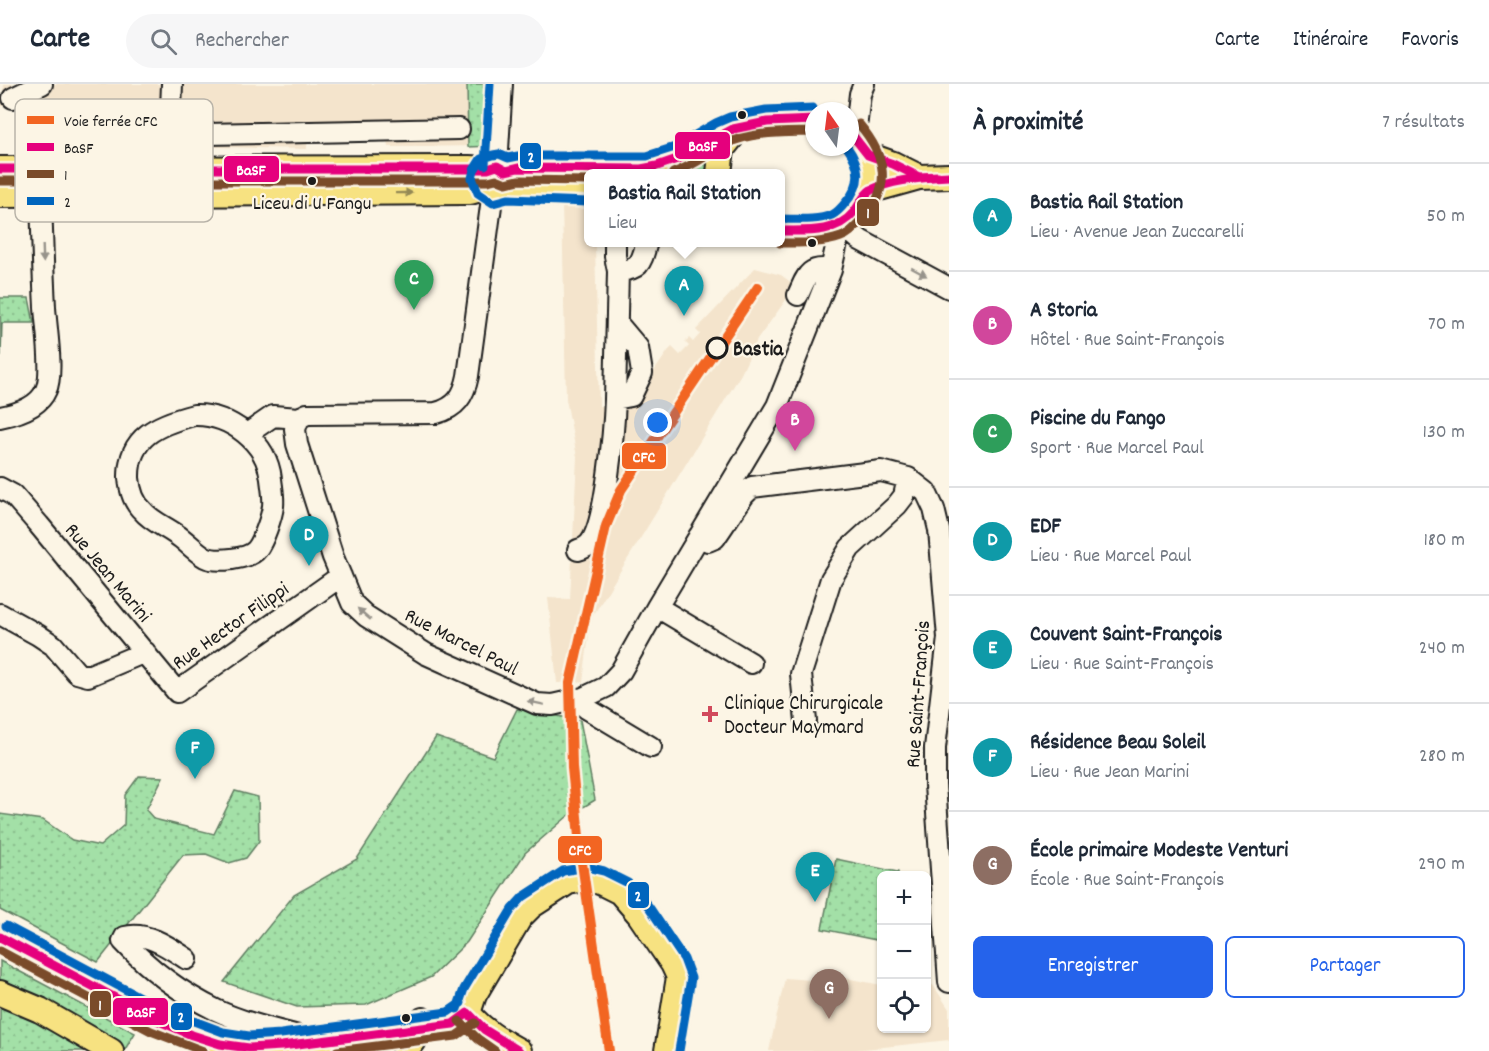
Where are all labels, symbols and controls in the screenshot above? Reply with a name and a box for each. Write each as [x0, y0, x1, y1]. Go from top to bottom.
search box [126, 14, 546, 68]
text: Carte [30, 21, 90, 61]
icon: search [147, 25, 180, 58]
text: Rechercher [195, 26, 289, 57]
text: Carte [1215, 26, 1260, 56]
text: Itinéraire [1293, 26, 1368, 56]
text: Favoris [1401, 26, 1459, 56]
legend [15, 99, 213, 222]
north arrow [805, 102, 859, 156]
text: À proximité [973, 105, 1083, 142]
unlabelled marker [736, 109, 748, 121]
text: 7 résultats [1382, 109, 1465, 137]
text: Voie ferrée CFC [64, 111, 158, 134]
line badge: BaSF [674, 131, 731, 160]
text: BaSF [688, 136, 719, 159]
text: BaSF [64, 138, 93, 161]
line badge: 2 [519, 142, 542, 170]
text: 2 [528, 147, 535, 170]
line badge: BaSF [223, 155, 280, 183]
text: BaSF [236, 160, 267, 183]
text: 1 [64, 165, 68, 188]
popup [584, 169, 785, 247]
marker: Liceu di U Fangu [306, 175, 318, 187]
text: Bastia Rail Station [608, 179, 761, 210]
one-way arrow [395, 188, 414, 198]
text: Bastia Rail Station [1030, 188, 1183, 219]
place label: Liceu di U Fangu [253, 191, 371, 219]
text: 2 [64, 192, 71, 215]
line badge: 1 [856, 198, 880, 227]
text: 1 [866, 203, 870, 226]
text: A [987, 203, 998, 231]
text: 50 m [1427, 203, 1465, 231]
text: Lieu [608, 210, 637, 238]
text: Lieu · Avenue Jean Zuccarelli [1030, 219, 1244, 247]
unlabelled marker [806, 237, 818, 249]
one-way arrow [38, 244, 48, 263]
pin: C [394, 260, 434, 310]
pin: A [664, 266, 704, 316]
one-way arrow [911, 267, 928, 277]
text: A Storia [1030, 296, 1097, 327]
text: B [988, 311, 997, 339]
text: 70 m [1428, 311, 1465, 339]
text: Hôtel · Rue Saint-François [1030, 327, 1225, 355]
place label: Bastia [733, 336, 784, 366]
marker: Bastia [706, 337, 728, 359]
pin: B [776, 402, 814, 451]
text: Piscine du Fango [1030, 404, 1166, 435]
your location [643, 408, 672, 437]
text: C [988, 419, 997, 447]
text: 130 m [1423, 419, 1465, 447]
text: Sport · Rue Marcel Paul [1030, 435, 1204, 463]
line badge: CFC [621, 442, 667, 470]
text: CFC [633, 447, 656, 470]
text: EDF [1030, 512, 1061, 543]
pin: D [290, 516, 328, 566]
street label: Rue Jean Marini [56, 518, 157, 630]
text: D [987, 527, 998, 555]
text: 180 m [1423, 527, 1465, 555]
text: Lieu · Rue Marcel Paul [1030, 543, 1191, 571]
street label: Rue Hector Filippi [167, 576, 296, 679]
street label: Rue Marcel Paul [398, 602, 523, 685]
one-way arrow [357, 608, 372, 621]
street label: Rue Saint-François [900, 619, 940, 769]
text: Couvent Saint-François [1030, 620, 1223, 651]
text: E [988, 635, 997, 663]
text: 240 m [1419, 635, 1465, 663]
text: Lieu · Rue Saint-François [1030, 651, 1214, 679]
place label: Clinique Chirurgicale Docteur Maymard [724, 690, 883, 744]
one-way arrow [527, 697, 545, 707]
marker: Clinique Chirurgicale Docteur Maymard [701, 705, 719, 723]
text: Résidence Beau Soleil [1030, 728, 1206, 759]
pin: F [176, 730, 214, 779]
text: F [988, 743, 997, 771]
text: 280 m [1419, 743, 1465, 771]
text: Lieu · Rue Jean Marini [1030, 759, 1189, 787]
line badge: CFC [557, 835, 603, 864]
text: École primaire Modeste Venturi [1030, 836, 1288, 867]
text: CFC [569, 840, 592, 863]
text: G [987, 851, 998, 879]
text: 290 m [1418, 851, 1465, 879]
pin: E [796, 852, 834, 902]
text: École · Rue Saint-François [1030, 867, 1224, 895]
map controls [877, 871, 931, 1033]
button: + [877, 871, 931, 925]
line badge: 2 [627, 881, 650, 909]
text: 2 [635, 886, 642, 909]
button: − [877, 925, 931, 979]
button: Enregistrer [973, 936, 1213, 998]
button: Partager [1225, 936, 1465, 998]
pin: G [810, 970, 848, 1019]
button: locate [877, 979, 931, 1033]
line badge: 1 [89, 990, 112, 1018]
text: 1 [98, 995, 102, 1018]
line badge: BaSF [112, 997, 169, 1026]
text: BaSF [126, 1002, 157, 1025]
line badge: 2 [170, 1002, 193, 1031]
text: 2 [178, 1007, 185, 1030]
unlabelled marker [400, 1012, 412, 1024]

